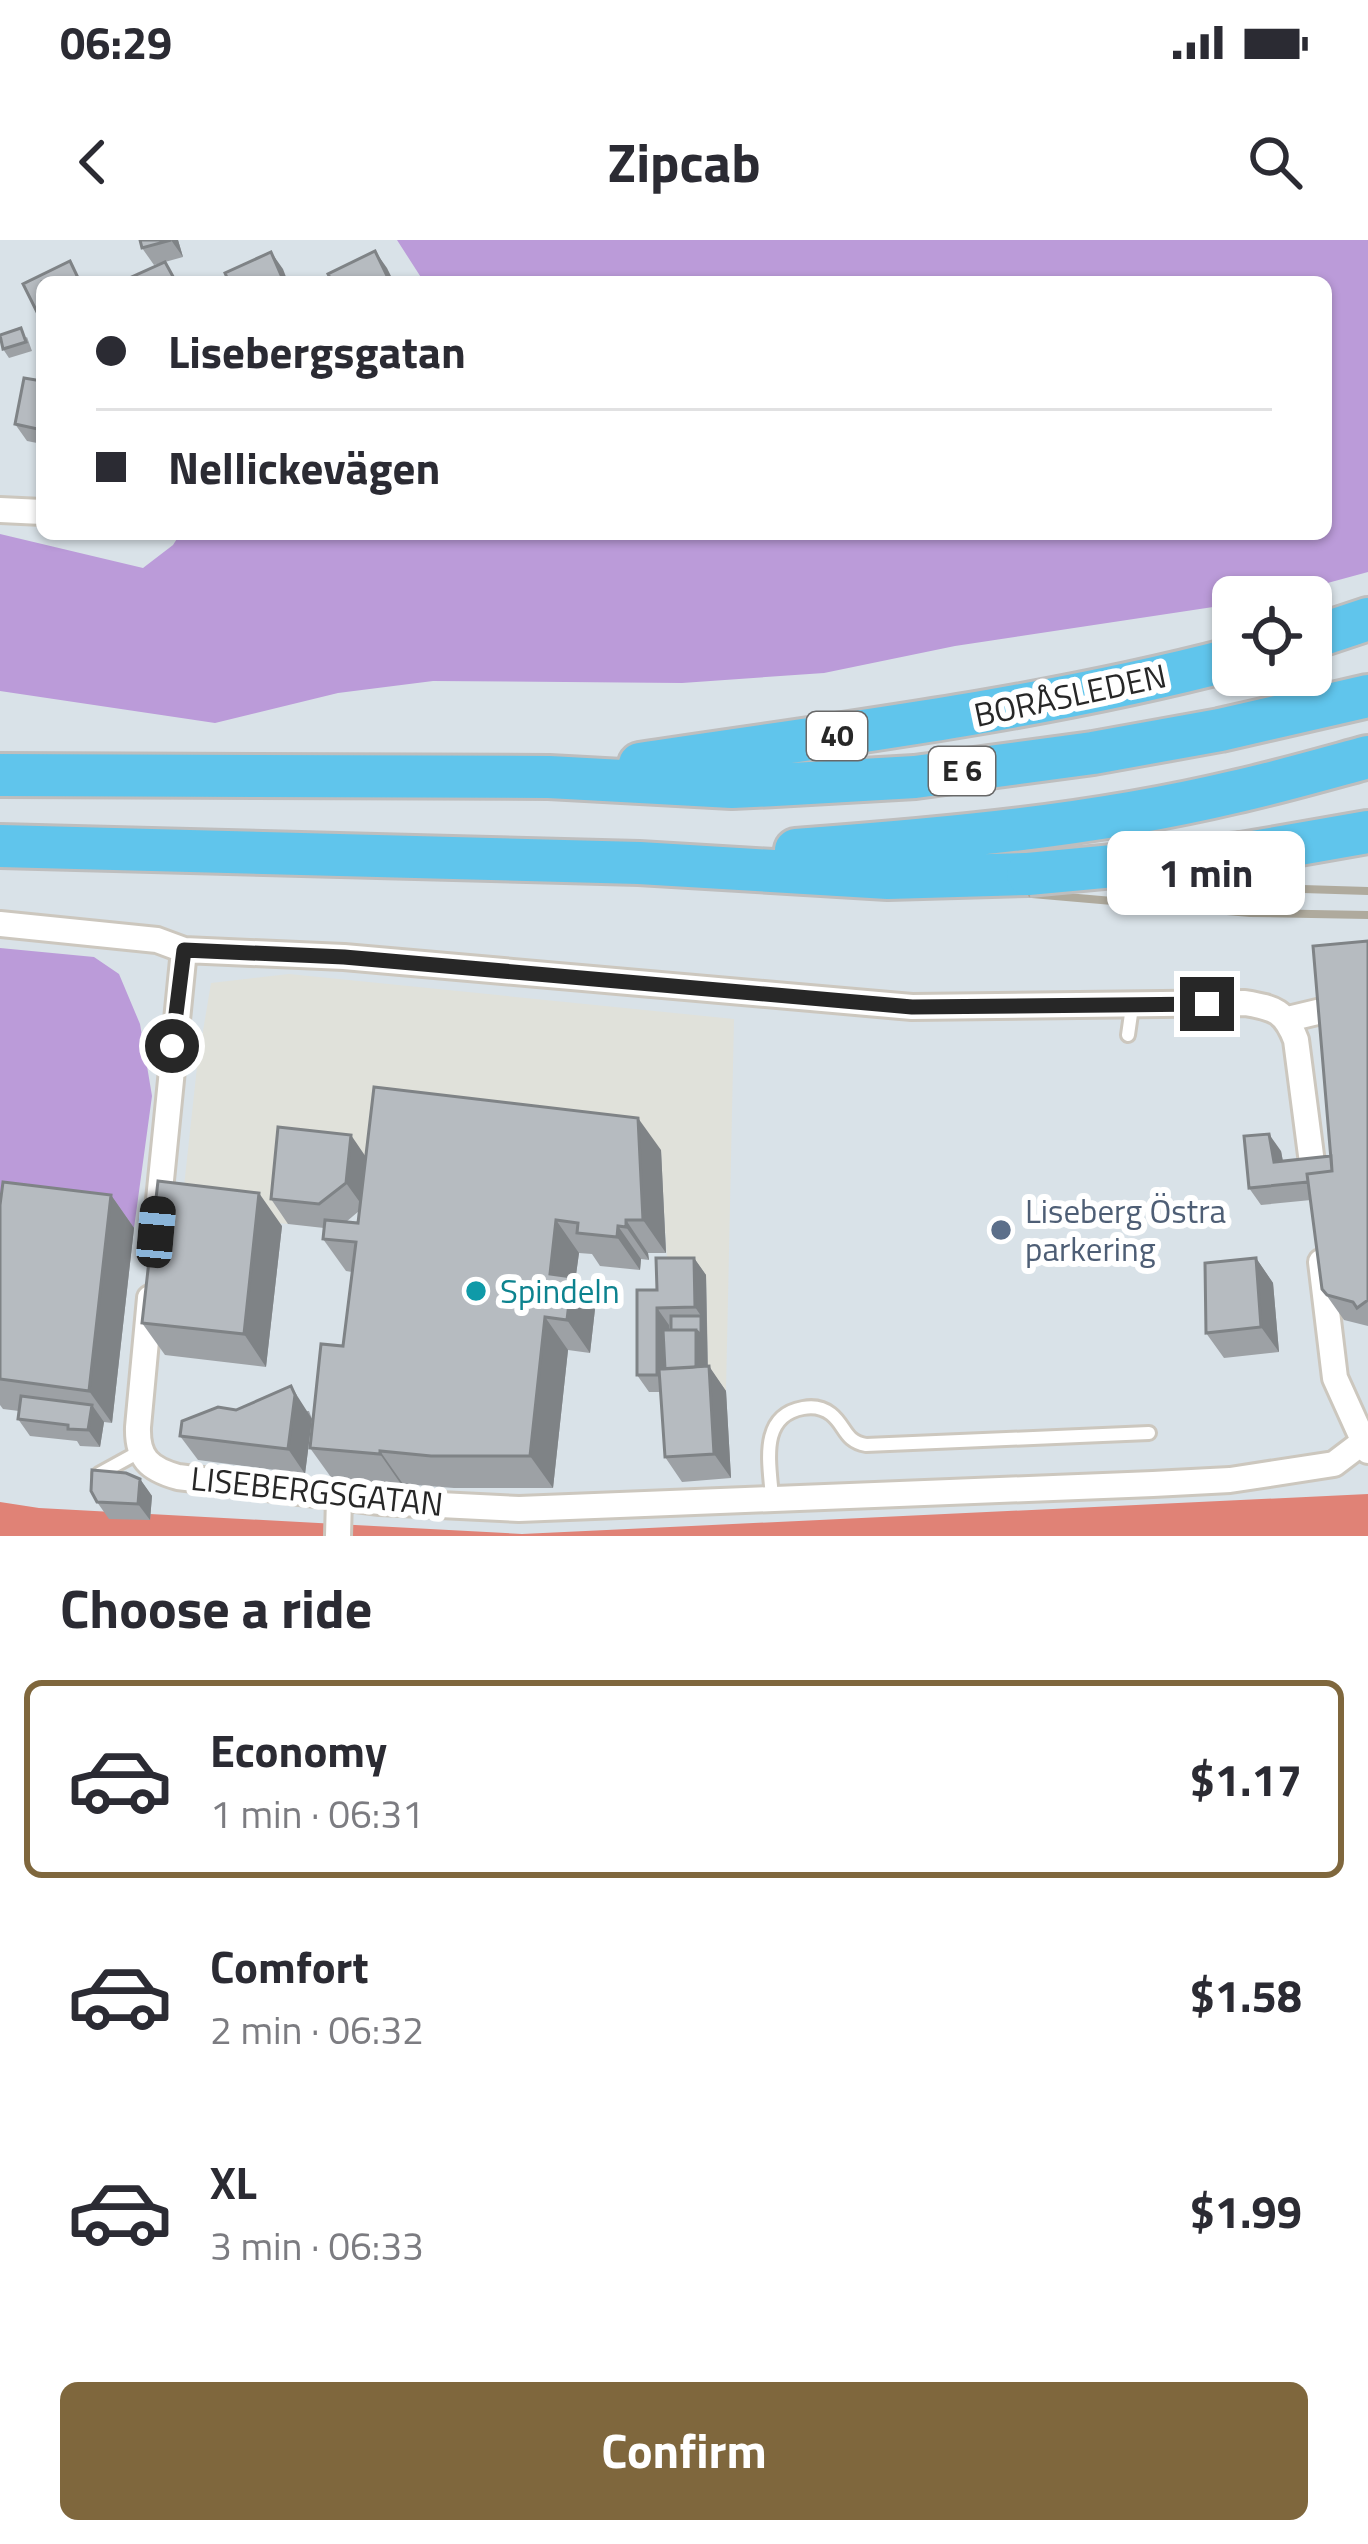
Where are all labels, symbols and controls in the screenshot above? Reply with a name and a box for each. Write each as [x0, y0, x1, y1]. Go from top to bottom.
text: 06:29 [60, 8, 172, 76]
text: Zipcab [607, 121, 761, 203]
icon: back [60, 129, 126, 195]
icon: search [1242, 129, 1308, 195]
text: Lisebergsgatan [168, 317, 466, 385]
text: Nellickevägen [168, 433, 440, 501]
map controls [1212, 576, 1332, 696]
button: locate [1212, 576, 1332, 696]
street label: BORÅSLEDEN [969, 650, 1171, 740]
road number: 40 [807, 712, 867, 760]
road number: E 6 [929, 747, 995, 795]
callout: 1 min [1108, 830, 1306, 914]
text: 1 min [1159, 843, 1253, 902]
route end [1180, 977, 1234, 1031]
route start [145, 1019, 199, 1073]
place label: Liseberg Östra parkering [1025, 1186, 1226, 1274]
car [135, 1195, 177, 1269]
marker: Liseberg Östra parkering [988, 1217, 1014, 1243]
place label: Spindeln [500, 1266, 620, 1316]
marker: Spindeln [463, 1278, 489, 1304]
street label: LISEBERGSGATAN [188, 1453, 446, 1529]
text: Choose a ride [60, 1567, 372, 1649]
text: Economy [210, 1716, 387, 1784]
icon: car [66, 1725, 174, 1833]
text: $1.17 [1190, 1745, 1302, 1813]
text: 1 min · 06:31 [210, 1784, 424, 1843]
text: Comfort [210, 1932, 369, 2000]
icon: car [66, 1941, 174, 2049]
text: $1.58 [1190, 1961, 1302, 2029]
text: 2 min · 06:32 [210, 2000, 424, 2059]
text: XL [210, 2148, 257, 2216]
icon: car [66, 2157, 174, 2265]
text: $1.99 [1190, 2177, 1302, 2245]
text: 3 min · 06:33 [210, 2216, 424, 2275]
button: Confirm [60, 2382, 1308, 2520]

